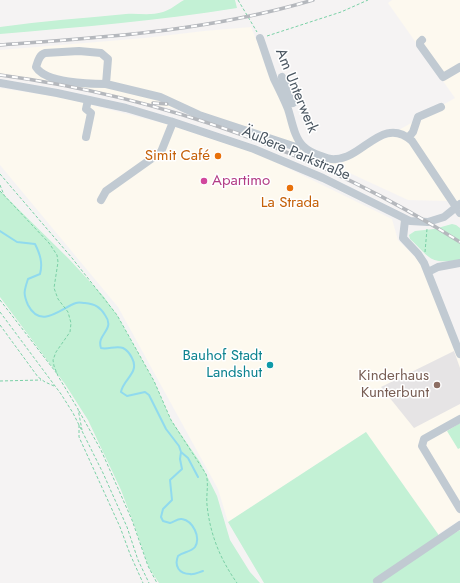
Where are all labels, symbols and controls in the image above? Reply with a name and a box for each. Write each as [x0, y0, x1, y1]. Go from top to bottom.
street label: Am Unterwerk [271, 46, 321, 136]
street label: Äußere Parkstraße [239, 123, 353, 185]
place label: Simit Café [145, 147, 210, 165]
marker: Simit Café [213, 151, 223, 161]
place label: Apartimo [212, 172, 270, 190]
marker: Apartimo [199, 176, 209, 186]
marker: La Strada [285, 183, 295, 193]
place label: La Strada [261, 194, 319, 212]
place label: Bauhof Stadt Landshut [183, 347, 262, 382]
marker: Bauhof Stadt Landshut [265, 360, 275, 370]
place label: Kinderhaus Kunterbunt [358, 367, 429, 402]
marker: Kinderhaus Kunterbunt [432, 380, 442, 390]

